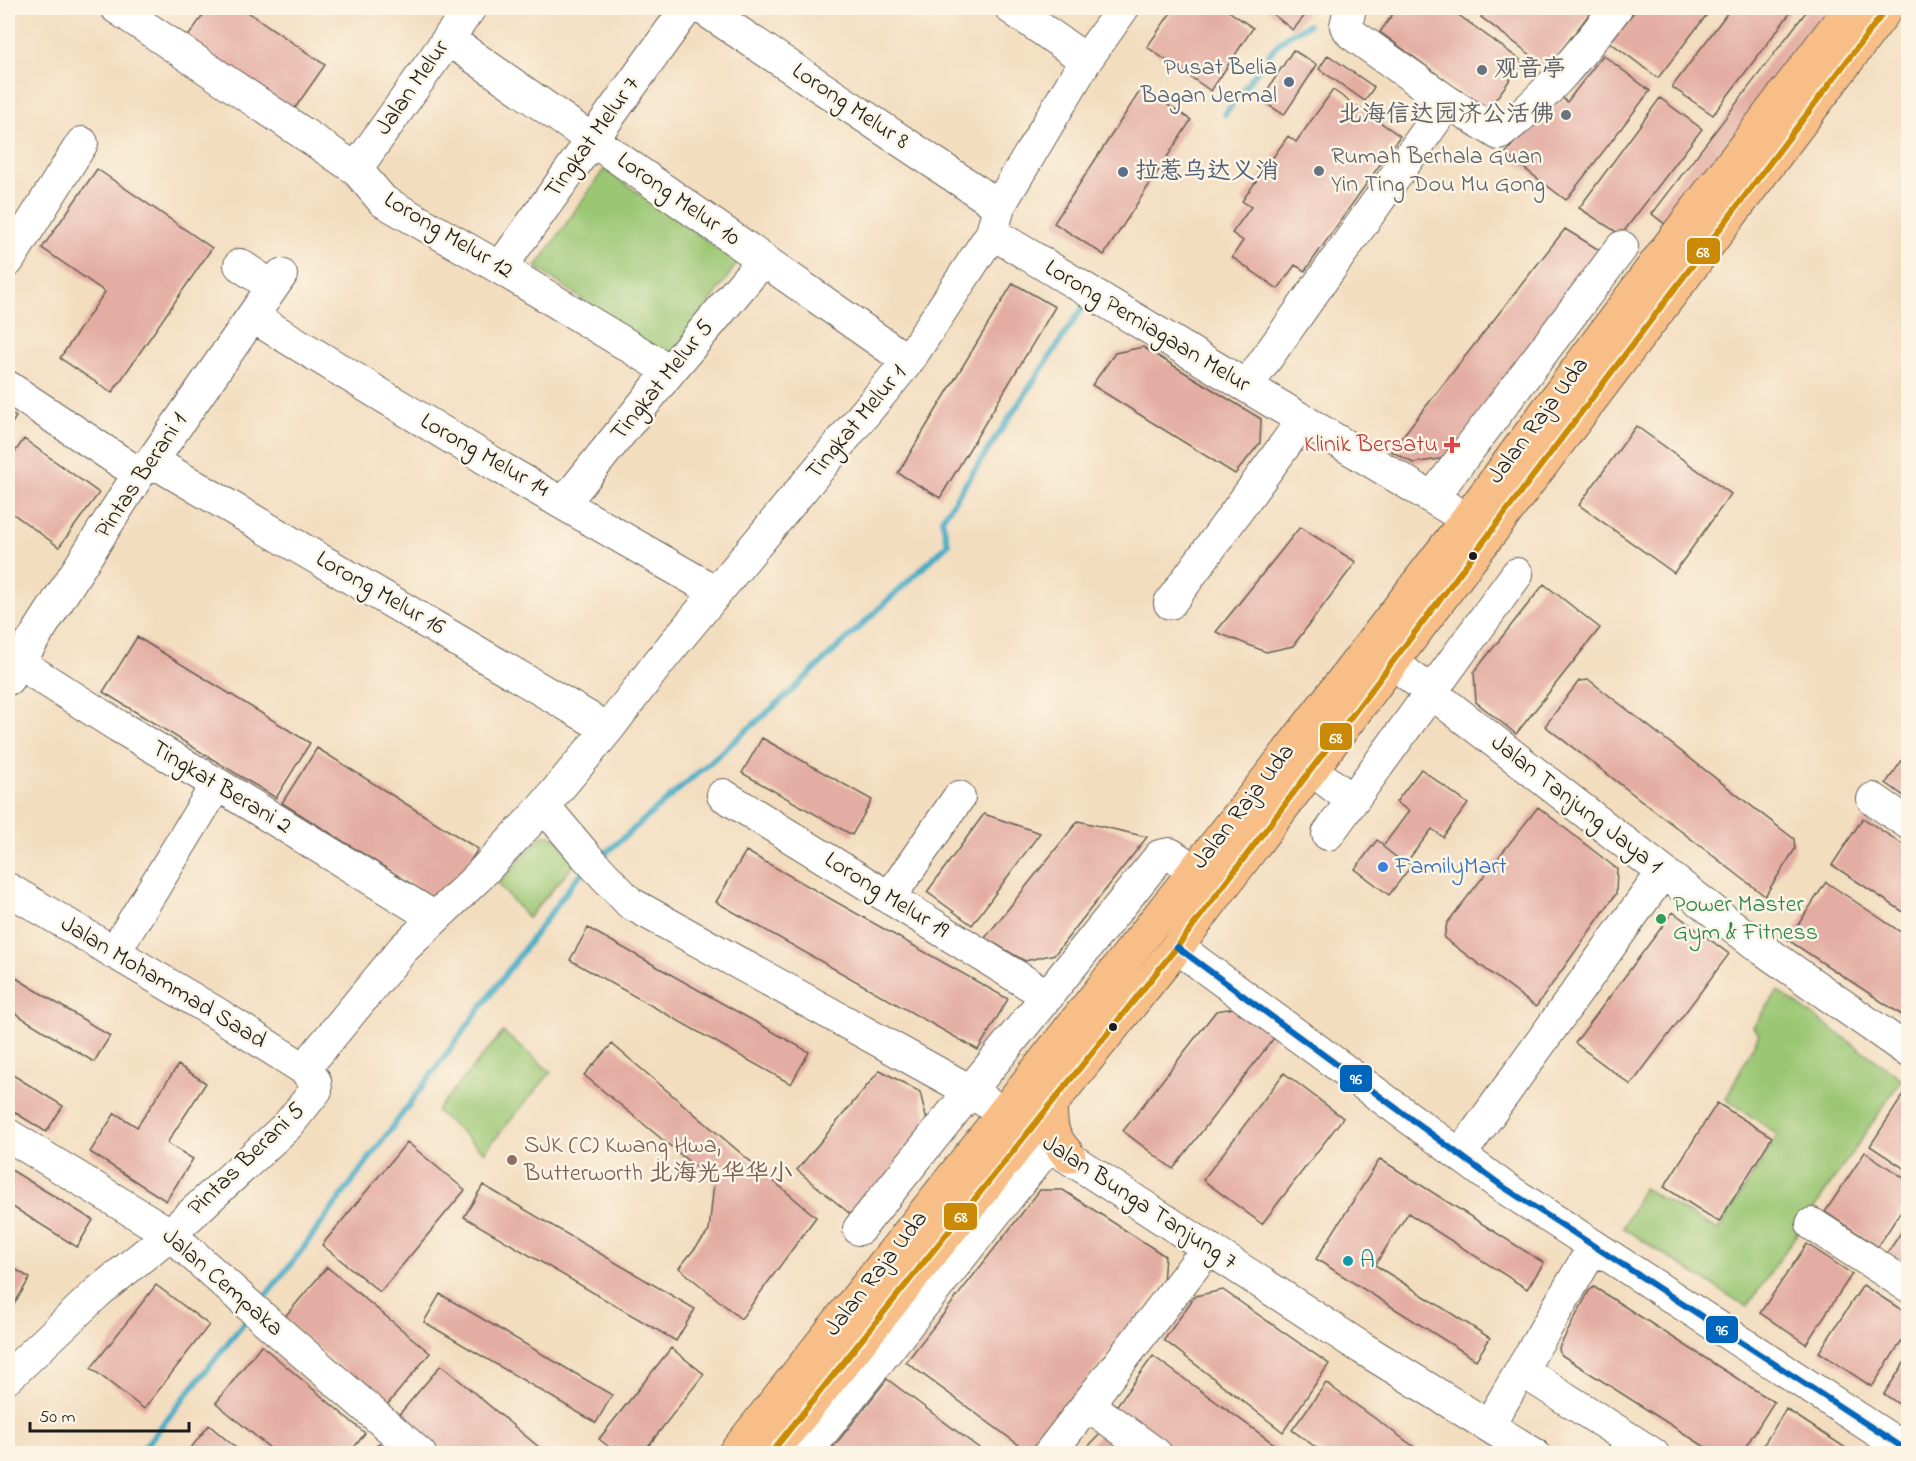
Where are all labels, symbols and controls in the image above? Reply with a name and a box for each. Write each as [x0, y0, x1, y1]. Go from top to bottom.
street label: Jalan Melur [367, 32, 459, 143]
place label: Pusat Belia Bagan Jermal [1140, 51, 1277, 114]
place label: 观音亭 [1494, 53, 1566, 88]
street label: Lorong Melur 8 [784, 55, 916, 159]
marker: 观音亭 [1475, 63, 1489, 77]
street label: Tingkat Melur 7 [537, 70, 649, 206]
marker: Pusat Belia Bagan Jermal [1282, 75, 1296, 89]
place label: 北海信达园济公活佛 [1338, 98, 1554, 133]
marker: 北海信达园济公活佛 [1559, 108, 1573, 122]
place label: Rumah Berhala Guan Yin Ting Dou Mu Gong [1331, 140, 1545, 203]
street label: Lorong Melur 10 [609, 144, 747, 256]
place label: 拉惹乌达义消 [1135, 155, 1279, 190]
marker: Rumah Berhala Guan Yin Ting Dou Mu Gong [1312, 164, 1326, 178]
marker: 拉惹乌达义消 [1116, 165, 1130, 179]
street label: Lorong Melur 12 [376, 183, 520, 289]
line badge: 68 [1686, 237, 1721, 265]
text: 68 [1695, 241, 1710, 265]
street label: Lorong Perniagaan Melur [1037, 252, 1257, 403]
street label: Tingkat Melur 5 [603, 312, 723, 449]
street label: Jalan Raja Uda [1480, 350, 1598, 492]
street label: Tingkat Melur 1 [798, 357, 916, 488]
street label: Lorong Melur 14 [413, 405, 555, 507]
street label: Pintas Berani 1 [87, 406, 197, 546]
place label: Klinik Bersatu [1304, 428, 1438, 463]
marker: Klinik Bersatu [1443, 436, 1461, 454]
street label: Lorong Melur 16 [309, 543, 452, 646]
unlabelled marker [1467, 550, 1479, 562]
line badge: 68 [1319, 722, 1353, 751]
text: 68 [1328, 727, 1343, 751]
street label: Jalan Tanjung Jaya 1 [1482, 727, 1670, 884]
street label: Tingkat Berani 2 [144, 732, 298, 844]
street label: Jalan Raja Uda [1184, 737, 1304, 877]
street label: Lorong Melur 19 [817, 844, 956, 949]
place label: FamilyMart [1394, 850, 1507, 886]
marker: FamilyMart [1376, 860, 1390, 874]
place label: Power Master Gym & Fitness [1673, 888, 1818, 952]
street label: Jalan Mohammad Saad [53, 908, 273, 1059]
marker: Power Master Gym & Fitness [1654, 912, 1668, 926]
unlabelled marker [1107, 1021, 1119, 1033]
line badge: 96 [1339, 1064, 1373, 1093]
text: 96 [1349, 1068, 1363, 1092]
street label: Pintas Berani 5 [181, 1095, 314, 1225]
street label: Jalan Bunga Tanjung 7 [1035, 1127, 1244, 1279]
place label: SJK (C) Kwang Hwa, Butterworth 北海光华华小 [523, 1129, 793, 1192]
marker: SJK (C) Kwang Hwa, Butterworth 北海光华华小 [505, 1153, 519, 1167]
line badge: 68 [943, 1202, 978, 1231]
street label: Jalan Raja Uda [817, 1204, 937, 1344]
text: 68 [953, 1206, 968, 1230]
street label: Jalan Cempaka [153, 1220, 291, 1346]
place label: A [1360, 1244, 1375, 1279]
marker: A [1341, 1254, 1355, 1268]
line badge: 96 [1705, 1315, 1739, 1344]
text: 96 [1715, 1319, 1729, 1343]
scale bar [30, 1395, 189, 1433]
text: 50 m [39, 1405, 76, 1431]

